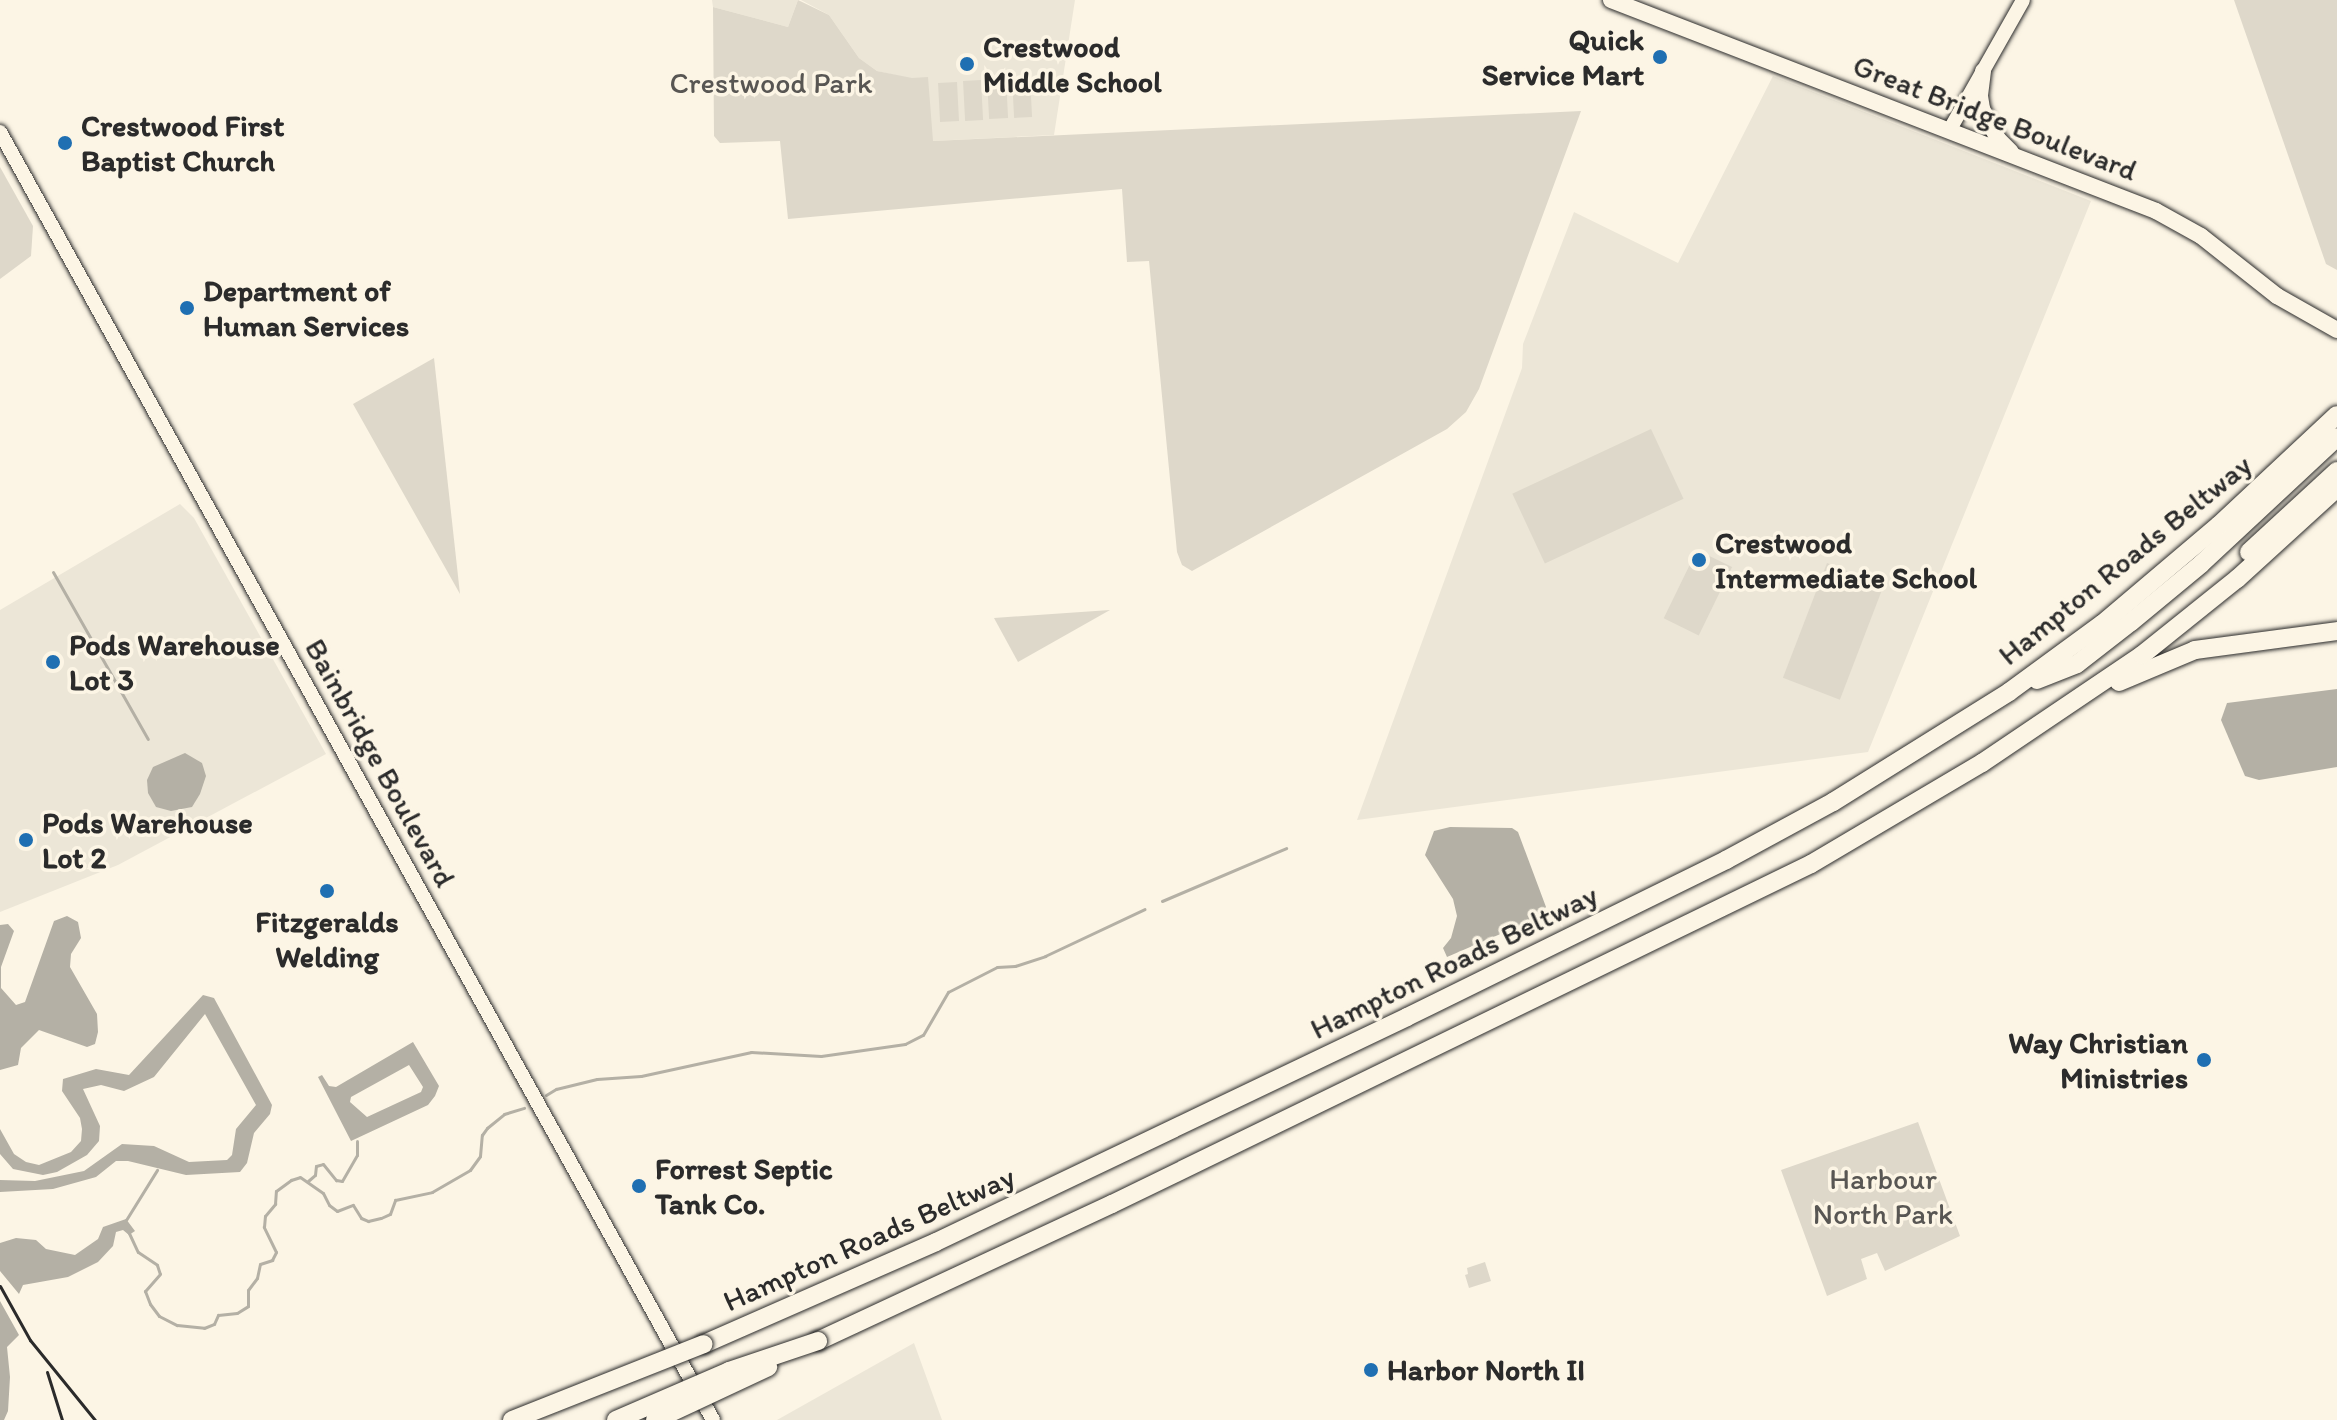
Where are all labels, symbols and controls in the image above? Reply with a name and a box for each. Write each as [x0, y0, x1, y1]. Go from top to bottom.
place label: Quick Service Mart [1482, 22, 1644, 92]
place label: Crestwood Middle School [983, 29, 1162, 100]
street label: Great Bridge Boulevard [1847, 47, 2143, 189]
marker: Quick Service Mart [1651, 48, 1669, 66]
marker: Crestwood Middle School [958, 55, 976, 73]
park label: Crestwood Park [670, 65, 872, 101]
place label: Crestwood First Baptist Church [81, 108, 284, 178]
marker: Crestwood First Baptist Church [56, 134, 74, 152]
place label: Department of Human Services [203, 273, 410, 344]
marker: Department of Human Services [178, 299, 196, 317]
street label: Hampton Roads Beltway [1992, 447, 2258, 673]
place label: Crestwood Intermediate School [1715, 525, 1977, 596]
marker: Crestwood Intermediate School [1690, 551, 1708, 569]
place label: Pods Warehouse Lot 3 [69, 627, 279, 698]
street label: Bainbridge Boulevard [296, 632, 464, 894]
marker: Pods Warehouse Lot 3 [44, 653, 62, 671]
place label: Pods Warehouse Lot 2 [42, 805, 252, 876]
marker: Pods Warehouse Lot 2 [17, 831, 35, 849]
street label: Hampton Roads Beltway [1305, 877, 1603, 1047]
marker: Fitzgeralds Welding [318, 882, 336, 900]
place label: Fitzgeralds Welding [255, 904, 399, 974]
place label: Way Christian Ministries [2009, 1025, 2188, 1096]
marker: Way Christian Ministries [2195, 1051, 2213, 1069]
place label: Forrest Septic Tank Co. [655, 1151, 834, 1222]
street label: Hampton Roads Beltway [718, 1159, 1020, 1319]
park label: Harbour North Park [1813, 1161, 1953, 1232]
marker: Forrest Septic Tank Co. [630, 1177, 648, 1195]
place label: Harbor North II [1387, 1352, 1585, 1388]
marker: Harbor North II [1362, 1361, 1380, 1379]

